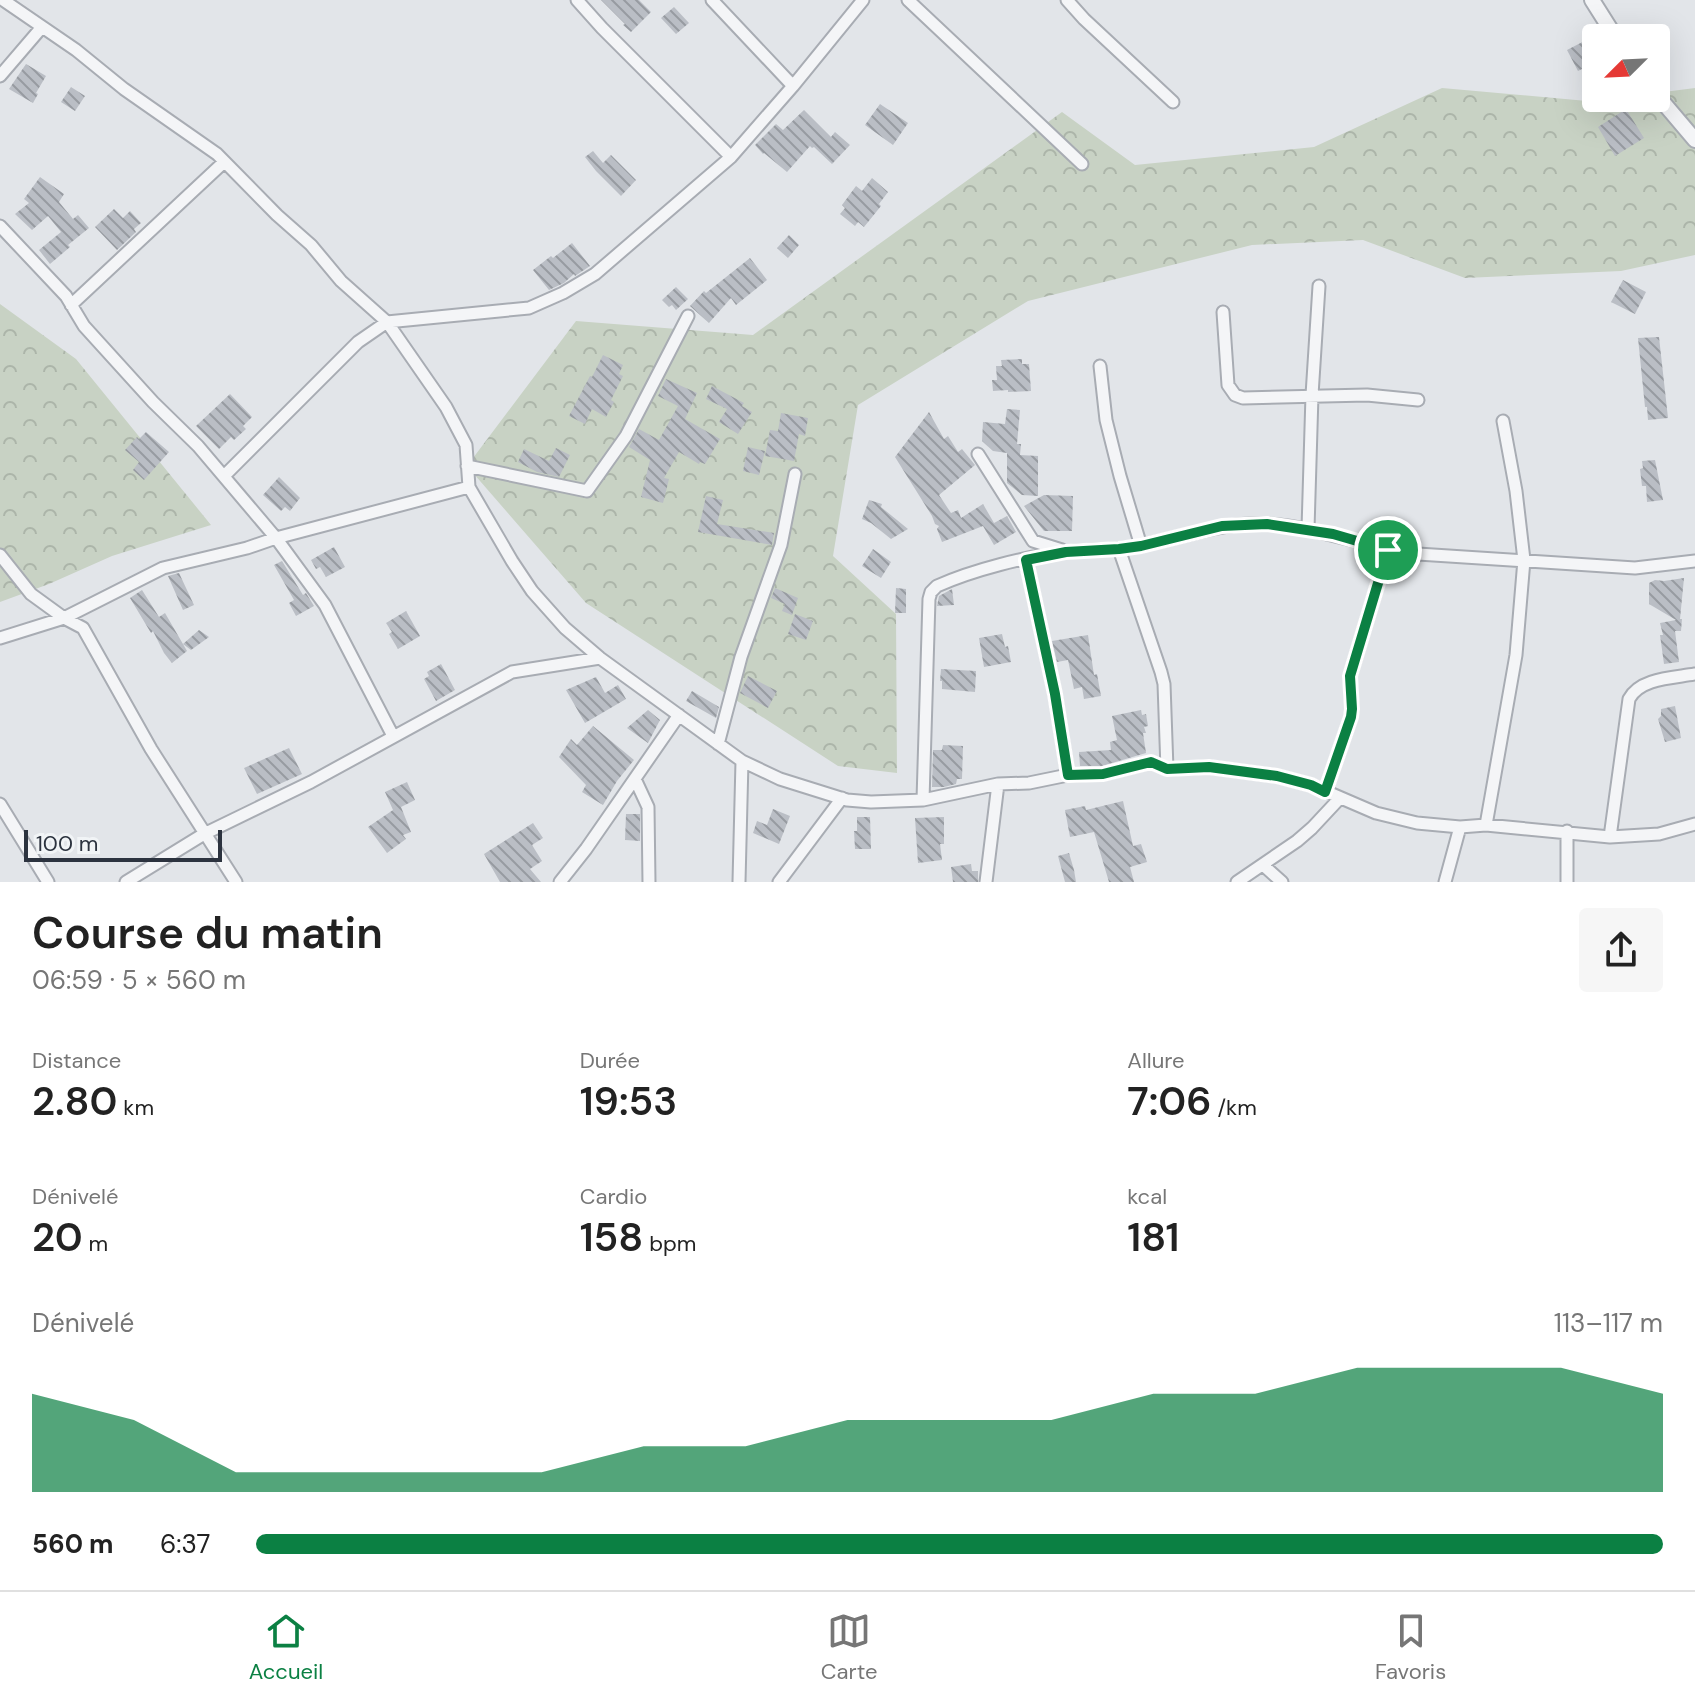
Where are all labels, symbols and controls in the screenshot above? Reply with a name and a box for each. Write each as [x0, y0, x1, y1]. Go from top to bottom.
north arrow [1582, 24, 1670, 112]
map controls [1582, 24, 1670, 112]
pin [1354, 516, 1422, 584]
icon: arrive [1366, 528, 1410, 572]
scale bar [24, 826, 222, 862]
text: 100 m [36, 829, 98, 858]
text: Course du matin [32, 904, 383, 962]
button: share [1579, 908, 1663, 992]
text: 06:59 · 5 × 560 m [32, 963, 246, 997]
text: Distance [32, 1046, 121, 1075]
text: Durée [580, 1046, 640, 1075]
text: Allure [1127, 1046, 1185, 1075]
text: 2.80 [32, 1075, 117, 1127]
text: 19:53 [580, 1075, 677, 1127]
text: 7:06 [1127, 1075, 1212, 1127]
text: km [117, 1093, 154, 1122]
text: /km [1212, 1093, 1257, 1122]
text: Dénivelé [32, 1182, 118, 1211]
text: Cardio [580, 1182, 647, 1211]
text: kcal [1127, 1182, 1167, 1211]
text: 20 [32, 1211, 83, 1263]
text: 158 [580, 1211, 643, 1263]
text: 181 [1127, 1211, 1179, 1263]
text: m [83, 1229, 108, 1258]
text: bpm [643, 1229, 696, 1258]
text: Dénivelé [32, 1306, 134, 1340]
text: 113–117 m [1554, 1306, 1663, 1340]
text: 560 m [32, 1527, 114, 1561]
text: 6:37 [160, 1527, 210, 1561]
tab: Accueil [249, 1609, 323, 1686]
tab: Carte [821, 1609, 878, 1686]
tab: Favoris [1375, 1609, 1446, 1686]

